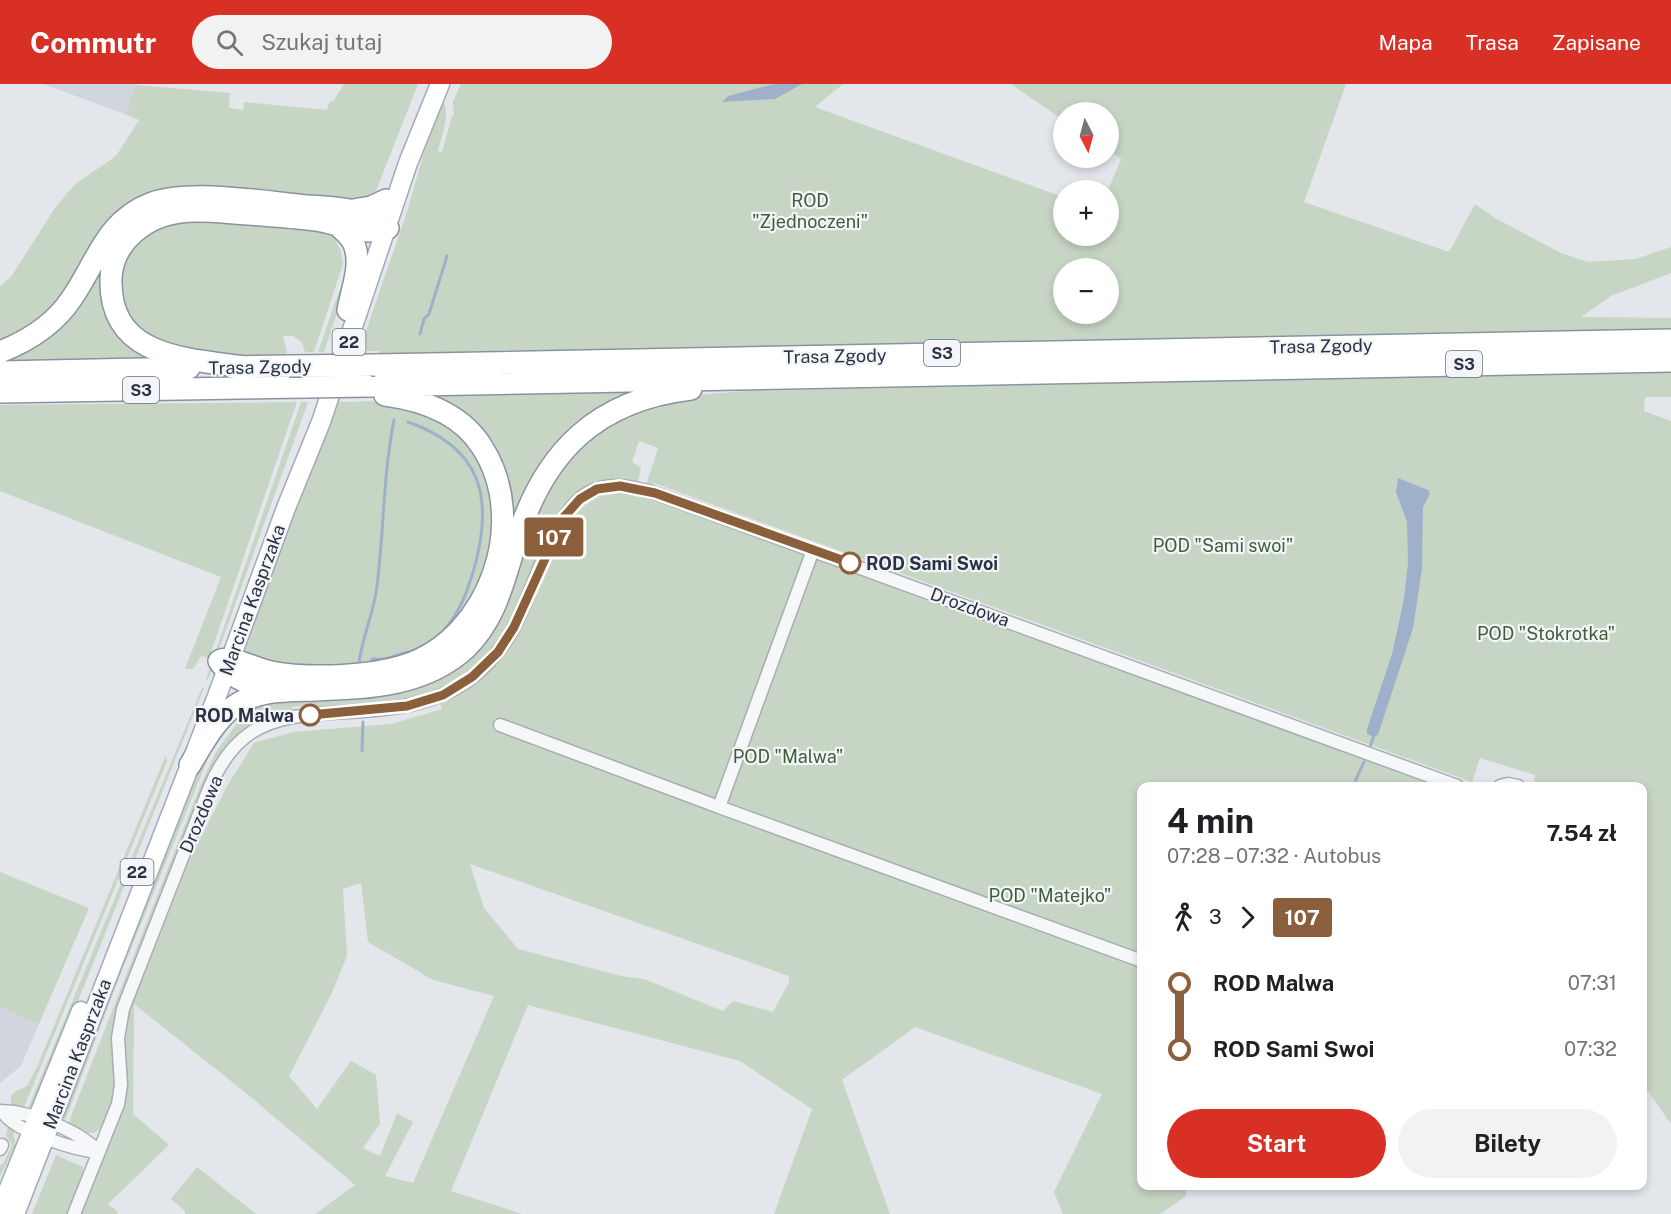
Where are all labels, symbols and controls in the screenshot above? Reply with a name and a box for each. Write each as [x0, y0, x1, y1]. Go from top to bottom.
search box [192, 15, 612, 69]
text: Commutr [30, 26, 156, 59]
icon: search [213, 26, 246, 59]
text: Szukaj tutaj [261, 29, 382, 55]
text: Mapa [1378, 30, 1433, 55]
text: Trasa [1466, 30, 1519, 55]
text: Zapisane [1552, 30, 1641, 55]
north arrow [1053, 102, 1119, 168]
map controls [1053, 102, 1119, 324]
button: + [1053, 180, 1119, 246]
park label: ROD "Zjednoczeni" [752, 190, 868, 232]
button: − [1053, 258, 1119, 324]
road number: 22 [332, 329, 366, 355]
street label: Trasa Zgody [1269, 335, 1373, 357]
road number: S3 [924, 340, 960, 366]
street label: Trasa Zgody [783, 345, 887, 367]
road number: S3 [1446, 351, 1482, 377]
street label: Trasa Zgody [208, 356, 312, 378]
road number: S3 [123, 377, 159, 403]
line badge: 107 [520, 518, 588, 556]
street label: Marcina Kasprzaka [215, 522, 289, 678]
text: 107 [536, 525, 572, 550]
park label: POD "Sami swoi" [1153, 535, 1293, 556]
marker: ROD Sami Swoi [839, 552, 861, 574]
place label: ROD Sami Swoi [866, 553, 998, 574]
street label: Drozdowa [928, 583, 1012, 631]
park label: POD "Stokrotka" [1477, 623, 1615, 644]
marker: ROD Malwa [299, 704, 321, 726]
place label: ROD Malwa [195, 705, 294, 726]
park label: POD "Malwa" [733, 746, 843, 767]
street label: Drozdowa [175, 772, 227, 856]
text: 4 min [1167, 802, 1254, 840]
text: 7.54 zł [1546, 820, 1617, 846]
text: 07:28 – 07:32 · Autobus [1167, 844, 1381, 868]
road number: 22 [120, 859, 154, 885]
park label: POD "Matejko" [989, 885, 1111, 906]
icon: walk [1167, 901, 1200, 934]
icon: forward [1231, 901, 1264, 934]
text: 3 [1209, 905, 1222, 929]
text: 107 [1285, 905, 1320, 930]
text: ROD Malwa [1213, 970, 1334, 996]
text: 07:31 [1568, 971, 1617, 995]
street label: Marcina Kasprzaka [39, 976, 115, 1132]
text: ROD Sami Swoi [1213, 1036, 1374, 1062]
text: 07:32 [1564, 1037, 1617, 1061]
button: Start [1167, 1109, 1386, 1178]
button: Bilety [1398, 1109, 1617, 1178]

